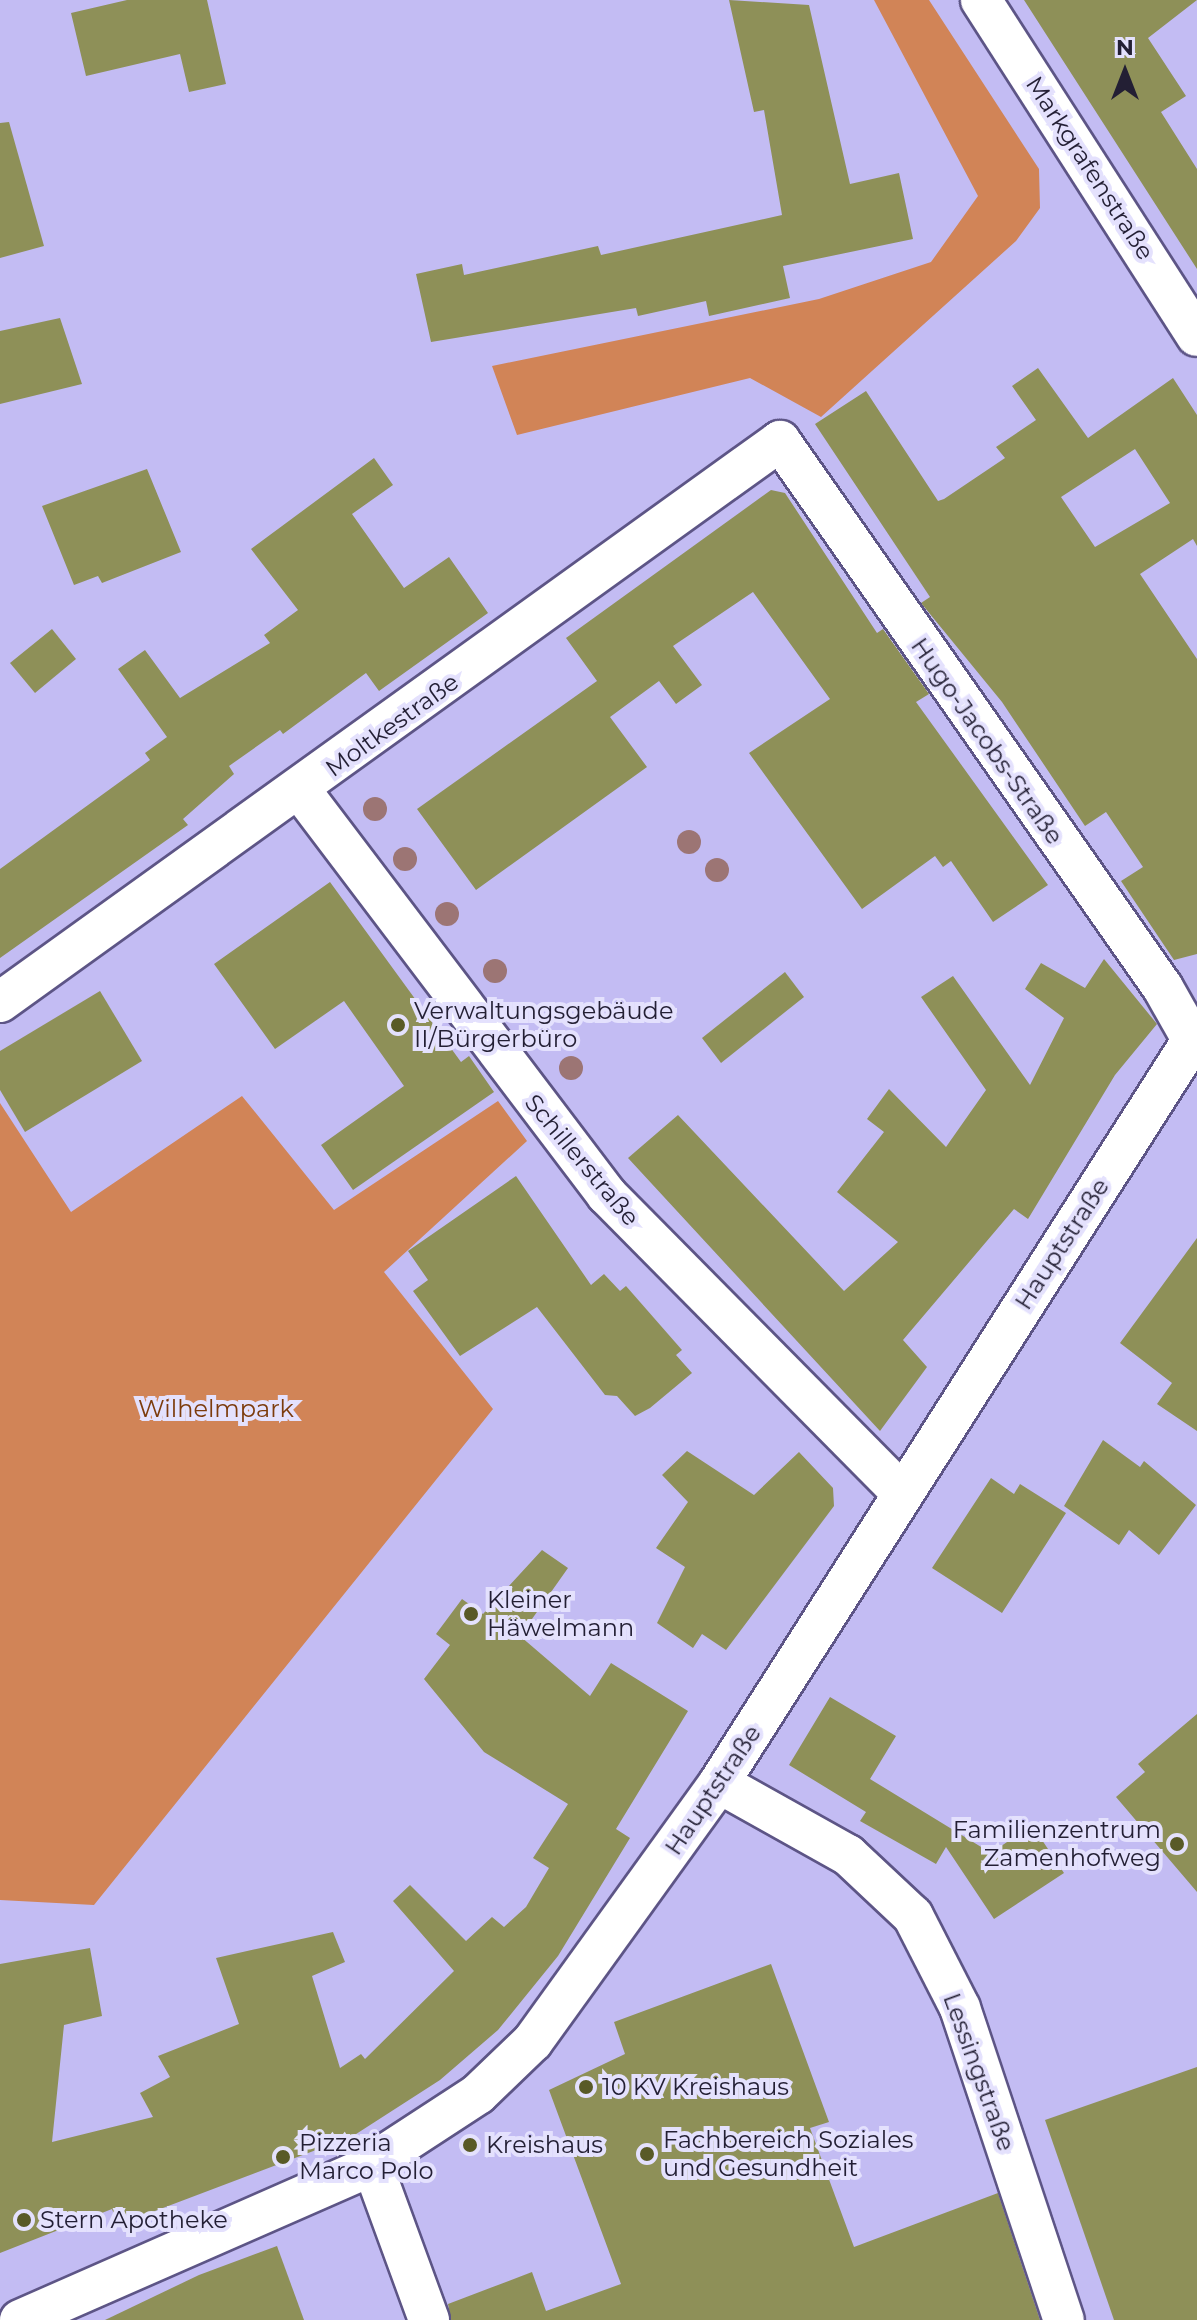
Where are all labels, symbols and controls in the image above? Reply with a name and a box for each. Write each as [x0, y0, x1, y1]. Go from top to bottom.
north arrow [1085, 32, 1165, 112]
text: N [1116, 34, 1134, 61]
street label: Markgrafenstraße [1020, 71, 1160, 265]
street label: Hugo-Jacobs-Straße [905, 632, 1069, 850]
street label: Moltkestraße [320, 667, 464, 783]
place label: Verwaltungsgebäude II/Bürgerbüro [414, 997, 673, 1053]
marker: Verwaltungsgebäude II/Bürgerbüro [389, 1016, 407, 1034]
street label: Schillerstraße [519, 1088, 645, 1232]
street label: Hauptstraße [1009, 1173, 1115, 1315]
park label: Wilhelmpark [138, 1395, 294, 1423]
place label: Kleiner Häwelmann [487, 1586, 634, 1642]
marker: Kleiner Häwelmann [462, 1605, 480, 1623]
street label: Hauptstraße [659, 1720, 767, 1860]
place label: Familienzentrum Zamenhofweg [953, 1816, 1161, 1872]
marker: Familienzentrum Zamenhofweg [1168, 1835, 1186, 1853]
street label: Lessingstraße [937, 1989, 1021, 2155]
place label: 10 KV Kreishaus [602, 2073, 789, 2101]
marker: 10 KV Kreishaus [577, 2078, 595, 2096]
place label: Fachbereich Soziales und Gesundheit [663, 2126, 913, 2182]
place label: Pizzeria Marco Polo [299, 2129, 434, 2185]
place label: Kreishaus [486, 2131, 603, 2159]
marker: Kreishaus [461, 2136, 479, 2154]
marker: Fachbereich Soziales und Gesundheit [638, 2145, 656, 2163]
marker: Pizzeria Marco Polo [274, 2148, 292, 2166]
place label: Stern Apotheke [40, 2206, 228, 2234]
marker: Stern Apotheke [15, 2211, 33, 2229]

